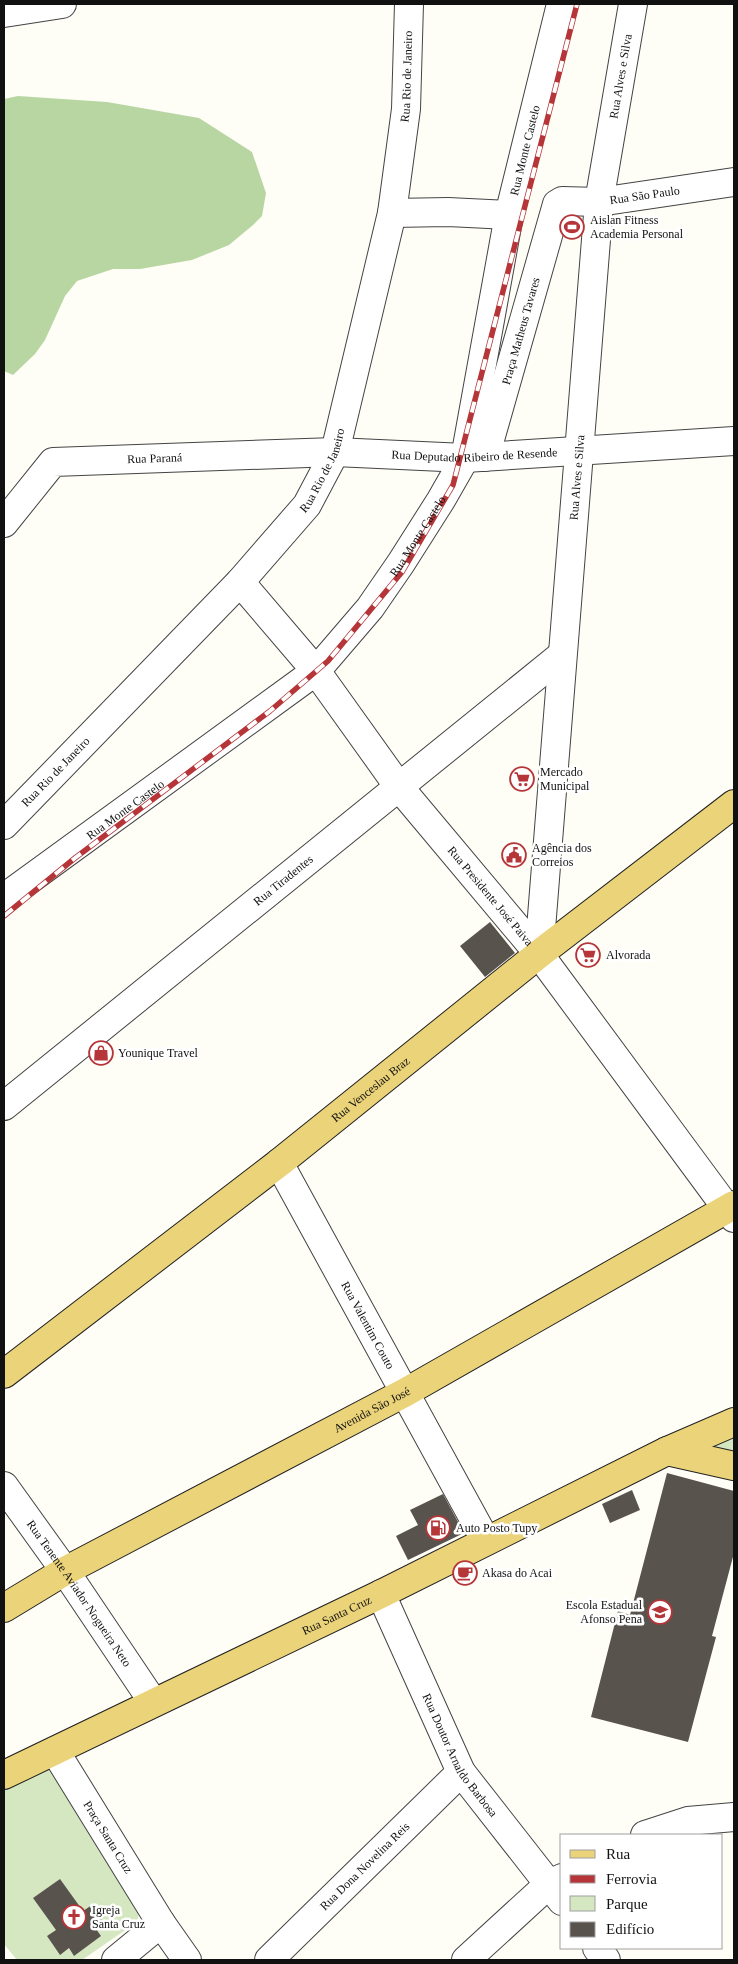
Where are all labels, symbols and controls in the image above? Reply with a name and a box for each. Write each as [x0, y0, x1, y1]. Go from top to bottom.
street label: Rua Rio de Janeiro [397, 30, 415, 123]
street label: Rua Alves e Silva [606, 32, 635, 120]
street label: Rua Monte Castelo [507, 104, 543, 197]
street label: Rua São Paulo [609, 183, 681, 207]
place label: Aislan Fitness Academia Personal [590, 213, 684, 241]
sports icon: Aislan Fitness Academia Personal [559, 214, 585, 240]
street label: Praça Matheus Tavares [499, 275, 543, 386]
street label: Rua Rio de Janeiro [297, 427, 347, 515]
street label: Rua Alves e Silva [567, 434, 587, 521]
street label: Rua Deputado Ribeiro de Resende [391, 445, 558, 465]
street label: Rua Paraná [127, 450, 183, 466]
street label: Rua Monte Castelo [387, 494, 449, 579]
street label: Rua Rio de Janeiro [19, 734, 93, 810]
place label: Mercado Municipal [540, 765, 590, 793]
supermarket icon: Mercado Municipal [509, 766, 535, 792]
street label: Rua Monte Castelo [84, 777, 167, 843]
place label: Agência dos Correios [532, 841, 592, 869]
public building icon: Agência dos Correios [501, 842, 527, 868]
street label: Rua Presidente José Paiva [445, 843, 537, 949]
street label: Rua Tiradentes [251, 852, 316, 909]
supermarket icon: Alvorada [575, 942, 601, 968]
place label: Alvorada [606, 948, 651, 962]
shop icon: Younique Travel [88, 1040, 114, 1066]
place label: Younique Travel [118, 1046, 198, 1060]
street label: Rua Venceslau Braz [329, 1054, 412, 1125]
street label: Rua Valentim Couto [338, 1279, 398, 1372]
street label: Avenida São José [331, 1384, 413, 1436]
fuel station icon: Auto Posto Tupy [425, 1515, 451, 1541]
street label: Rua Tenente Aviador Nogueira Neto [24, 1517, 134, 1669]
place label: Auto Posto Tupy [456, 1521, 537, 1535]
cafe icon: Akasa do Acai [452, 1560, 478, 1586]
place label: Akasa do Acai [482, 1566, 553, 1580]
street label: Rua Santa Cruz [300, 1593, 374, 1638]
place label: Escola Estadual Afonso Pena [566, 1598, 643, 1626]
school or university icon: Escola Estadual Afonso Pena [647, 1599, 673, 1625]
street label: Rua Doutor Arnaldo Barbosa [420, 1691, 501, 1820]
street label: Praça Santa Cruz [80, 1798, 136, 1876]
street label: Rua Dona Novelina Reis [317, 1819, 413, 1913]
legend [560, 1834, 723, 1949]
text: Rua [606, 1846, 631, 1862]
text: Ferrovia [606, 1871, 657, 1887]
text: Parque [606, 1896, 648, 1912]
place label: Igreja Santa Cruz [92, 1903, 145, 1931]
church icon: Igreja Santa Cruz [61, 1904, 87, 1930]
text: Edifício [606, 1921, 654, 1937]

